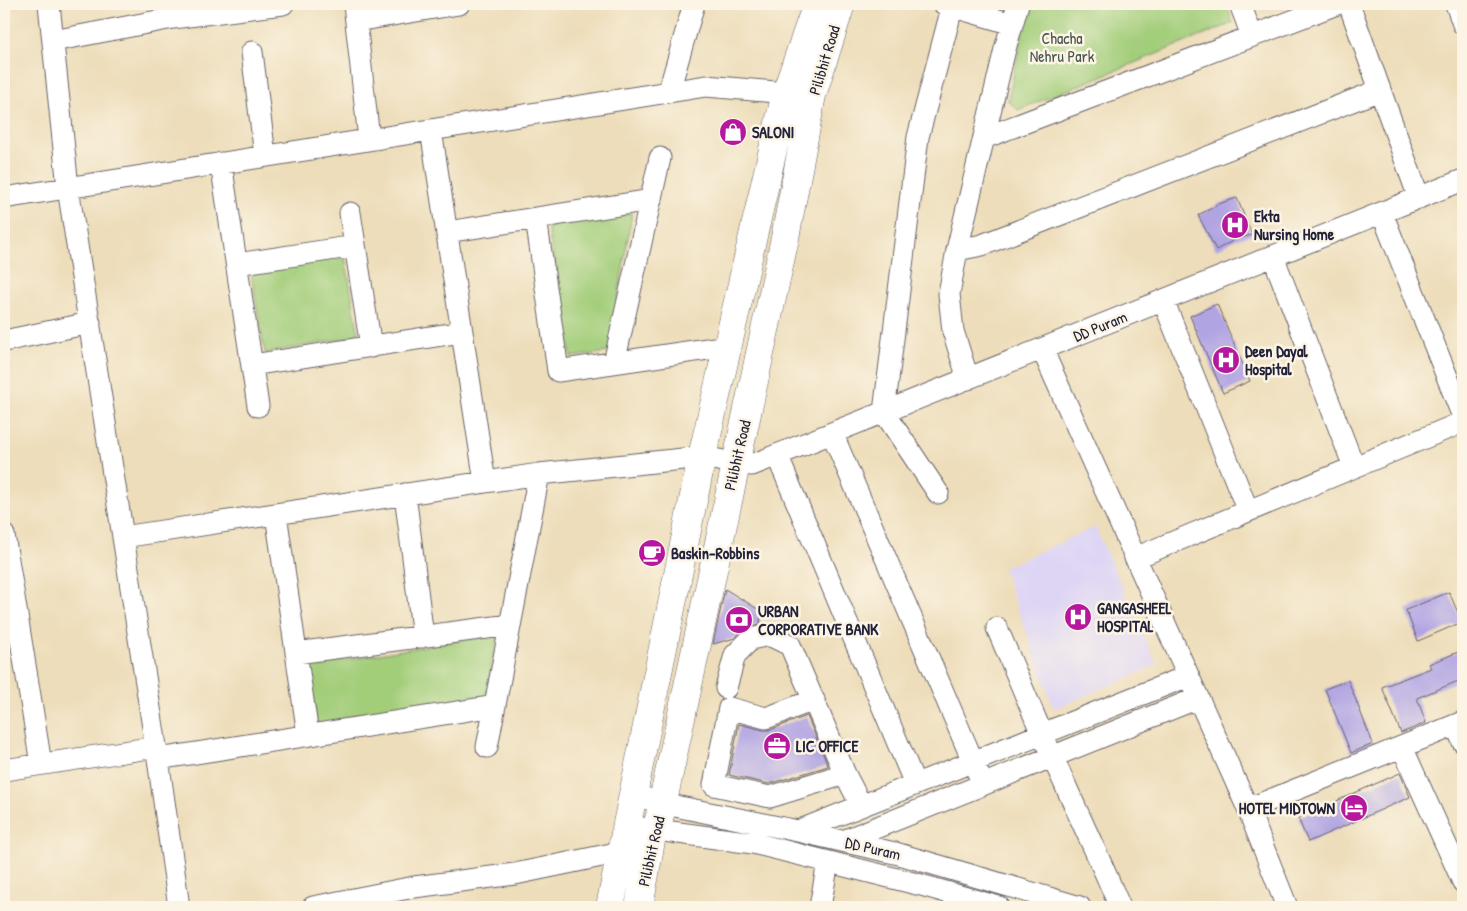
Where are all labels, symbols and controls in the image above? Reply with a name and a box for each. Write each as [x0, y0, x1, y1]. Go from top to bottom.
street label: Pilibhit Road [803, 23, 845, 97]
park label: Chacha Nehru Park [1030, 27, 1095, 67]
shop icon: SALONI [718, 117, 748, 147]
place label: SALONI [752, 121, 794, 143]
place label: Ekta Nursing Home [1254, 205, 1335, 246]
hospital icon: Ekta Nursing Home [1220, 210, 1250, 240]
street label: DD Puram [1070, 305, 1130, 347]
place label: Deen Dayal Hospital [1245, 340, 1308, 381]
hospital icon: Deen Dayal Hospital [1211, 345, 1241, 375]
street label: Pilibhit Road [718, 418, 756, 492]
cafe icon: Baskin-Robbins [637, 538, 667, 568]
place label: Baskin-Robbins [671, 542, 760, 564]
place label: GANGASHEEL HOSPITAL [1097, 597, 1171, 637]
place label: URBAN CORPORATIVE BANK [758, 600, 879, 640]
hospital icon: GANGASHEEL HOSPITAL [1063, 602, 1093, 632]
bank icon: URBAN CORPORATIVE BANK [724, 605, 754, 635]
office icon: LIC OFFICE [762, 731, 792, 761]
place label: LIC OFFICE [796, 735, 860, 757]
hotel icon: HOTEL MIDTOWN [1339, 793, 1369, 823]
place label: HOTEL MIDTOWN [1239, 797, 1335, 819]
street label: Pilibhit Road [632, 814, 670, 888]
street label: DD Puram [843, 831, 903, 865]

